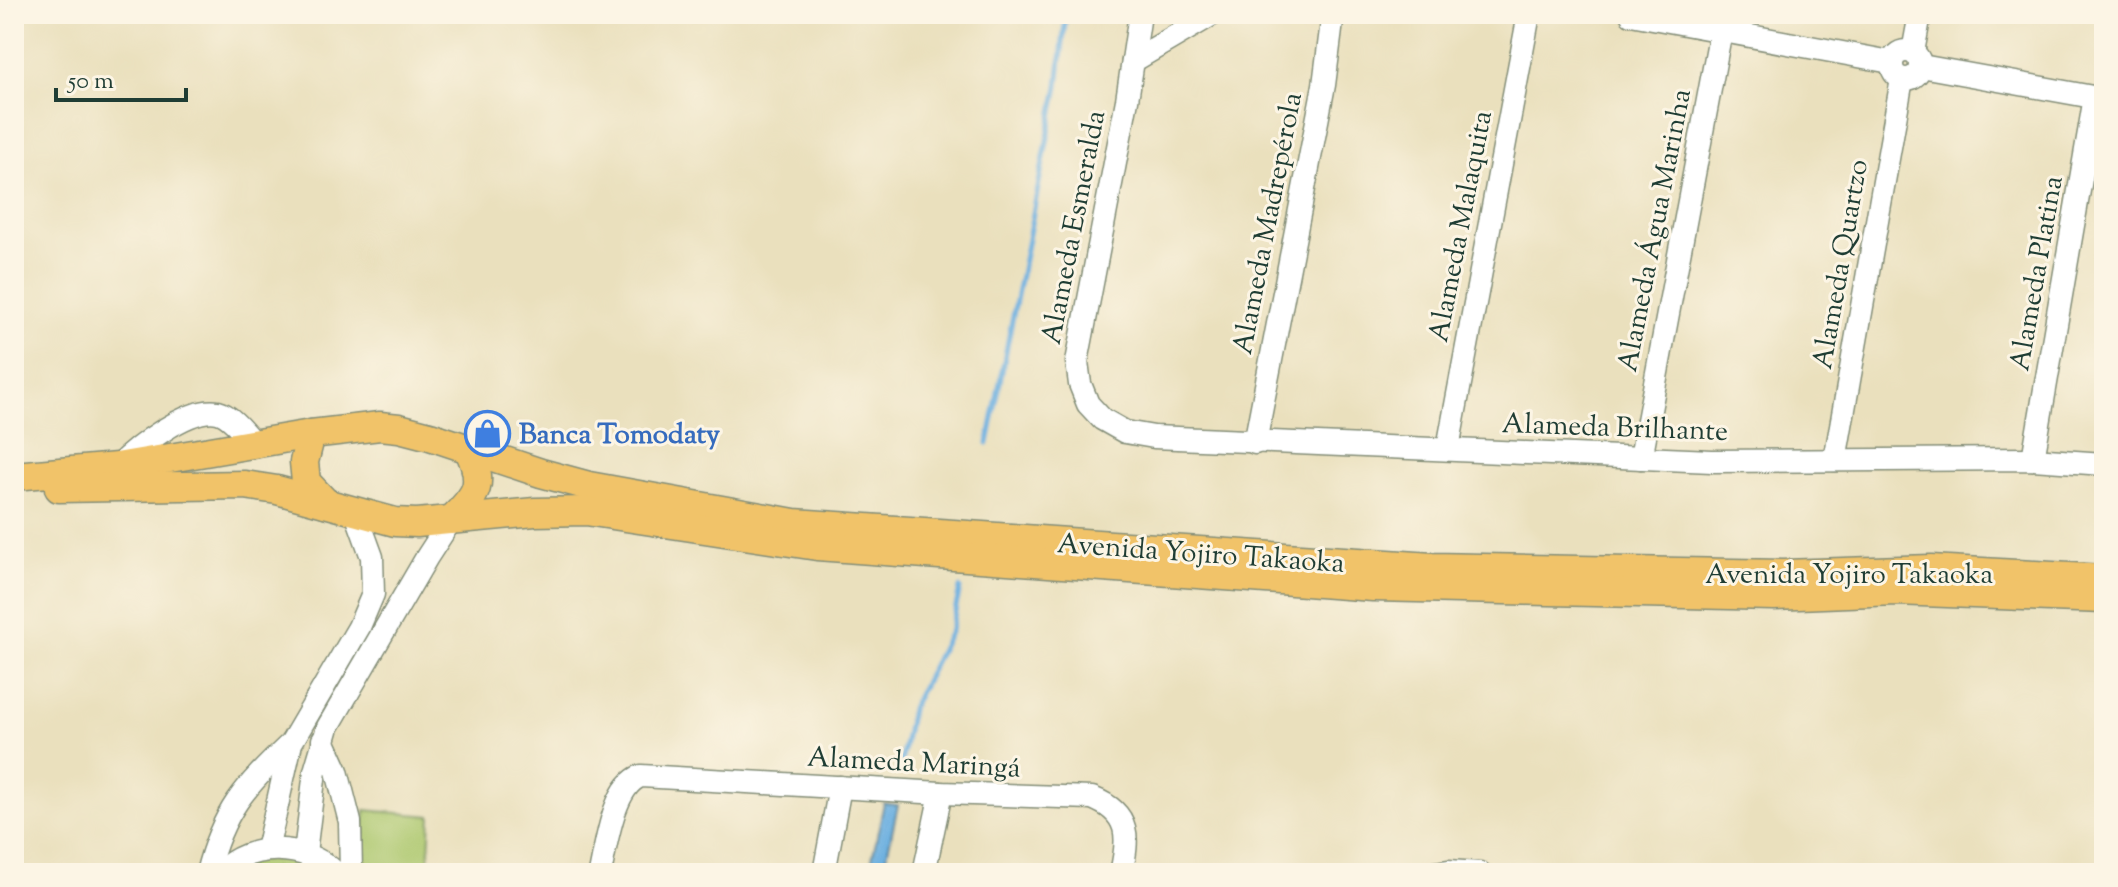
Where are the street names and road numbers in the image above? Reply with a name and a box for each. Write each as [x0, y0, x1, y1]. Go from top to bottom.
street label: Alameda Água Marinha [1609, 86, 1703, 376]
street label: Alameda Madrepérola [1224, 89, 1314, 358]
street label: Alameda Esmeralda [1033, 107, 1117, 348]
street label: Alameda Malaquita [1420, 107, 1504, 346]
street label: Alameda Quartzo [1804, 157, 1880, 372]
street label: Alameda Platina [2001, 173, 2075, 374]
street label: Alameda Brilhante [1501, 405, 1729, 453]
street label: Avenida Yojiro Takaoka [1056, 525, 1346, 585]
street label: Avenida Yojiro Takaoka [1705, 556, 1993, 596]
street label: Alameda Maringá [806, 738, 1022, 790]

